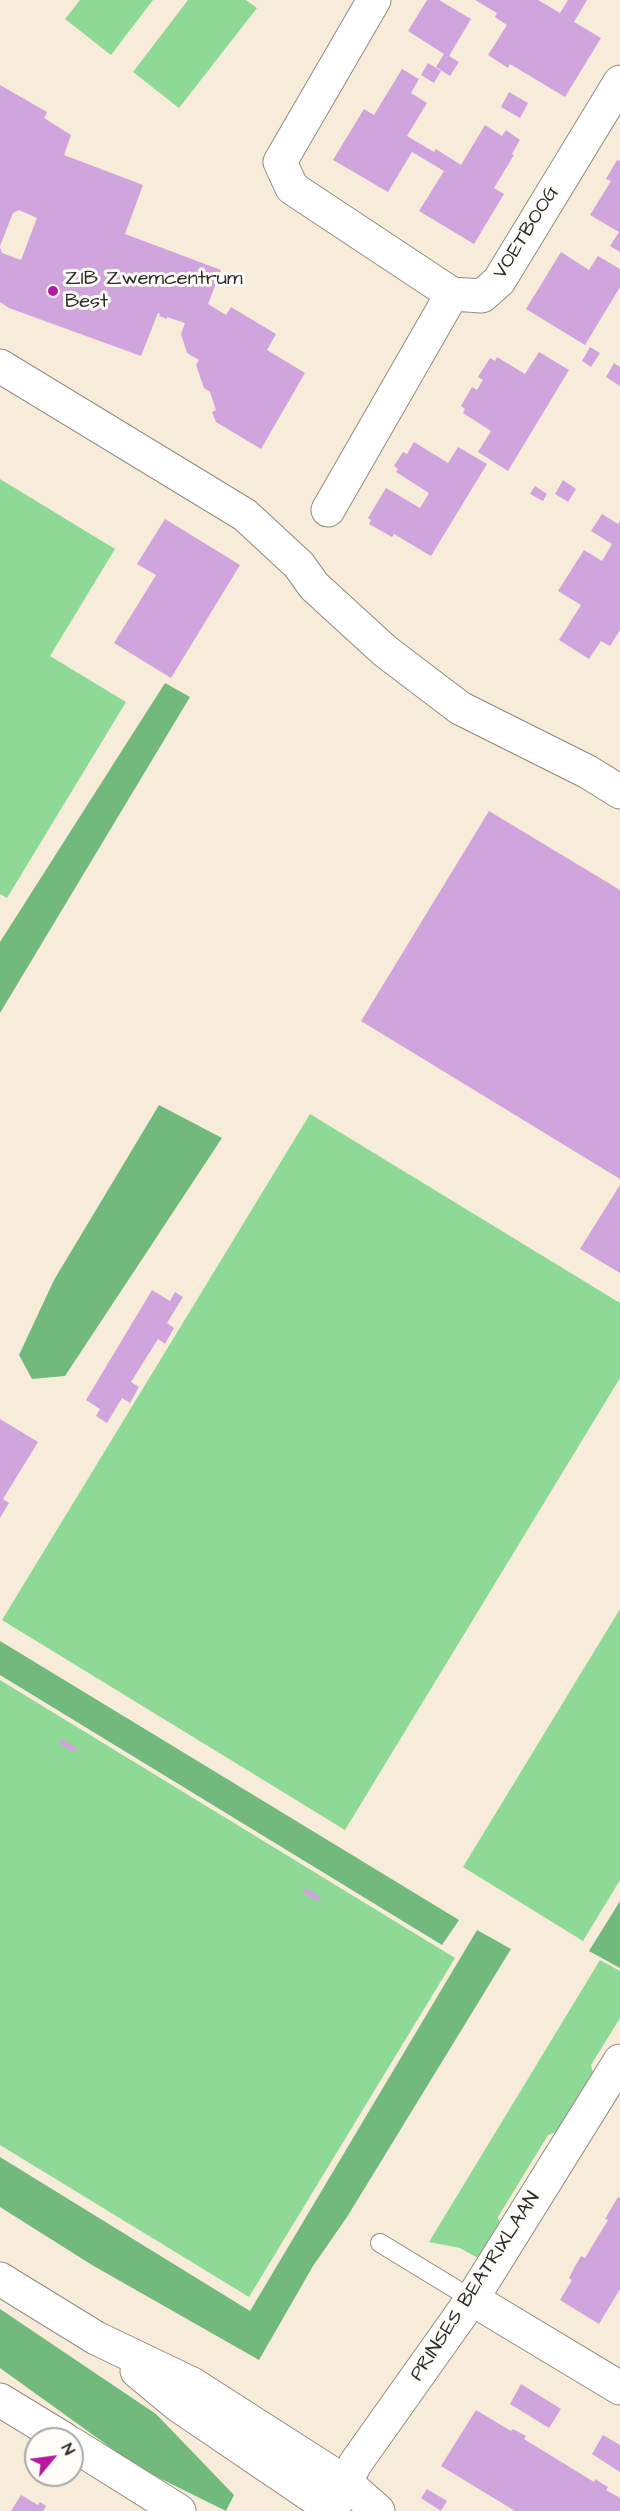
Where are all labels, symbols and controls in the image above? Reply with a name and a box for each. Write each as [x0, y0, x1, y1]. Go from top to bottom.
street label: VOETBOOG [489, 182, 565, 284]
place label: ZIB Zwemcentrum Best [65, 268, 243, 315]
marker: ZIB Zwemcentrum Best [46, 284, 60, 298]
street label: PRINSES BEATRIXLAAN [406, 2188, 546, 2386]
north arrow [24, 2427, 84, 2487]
text: N [56, 2440, 80, 2459]

